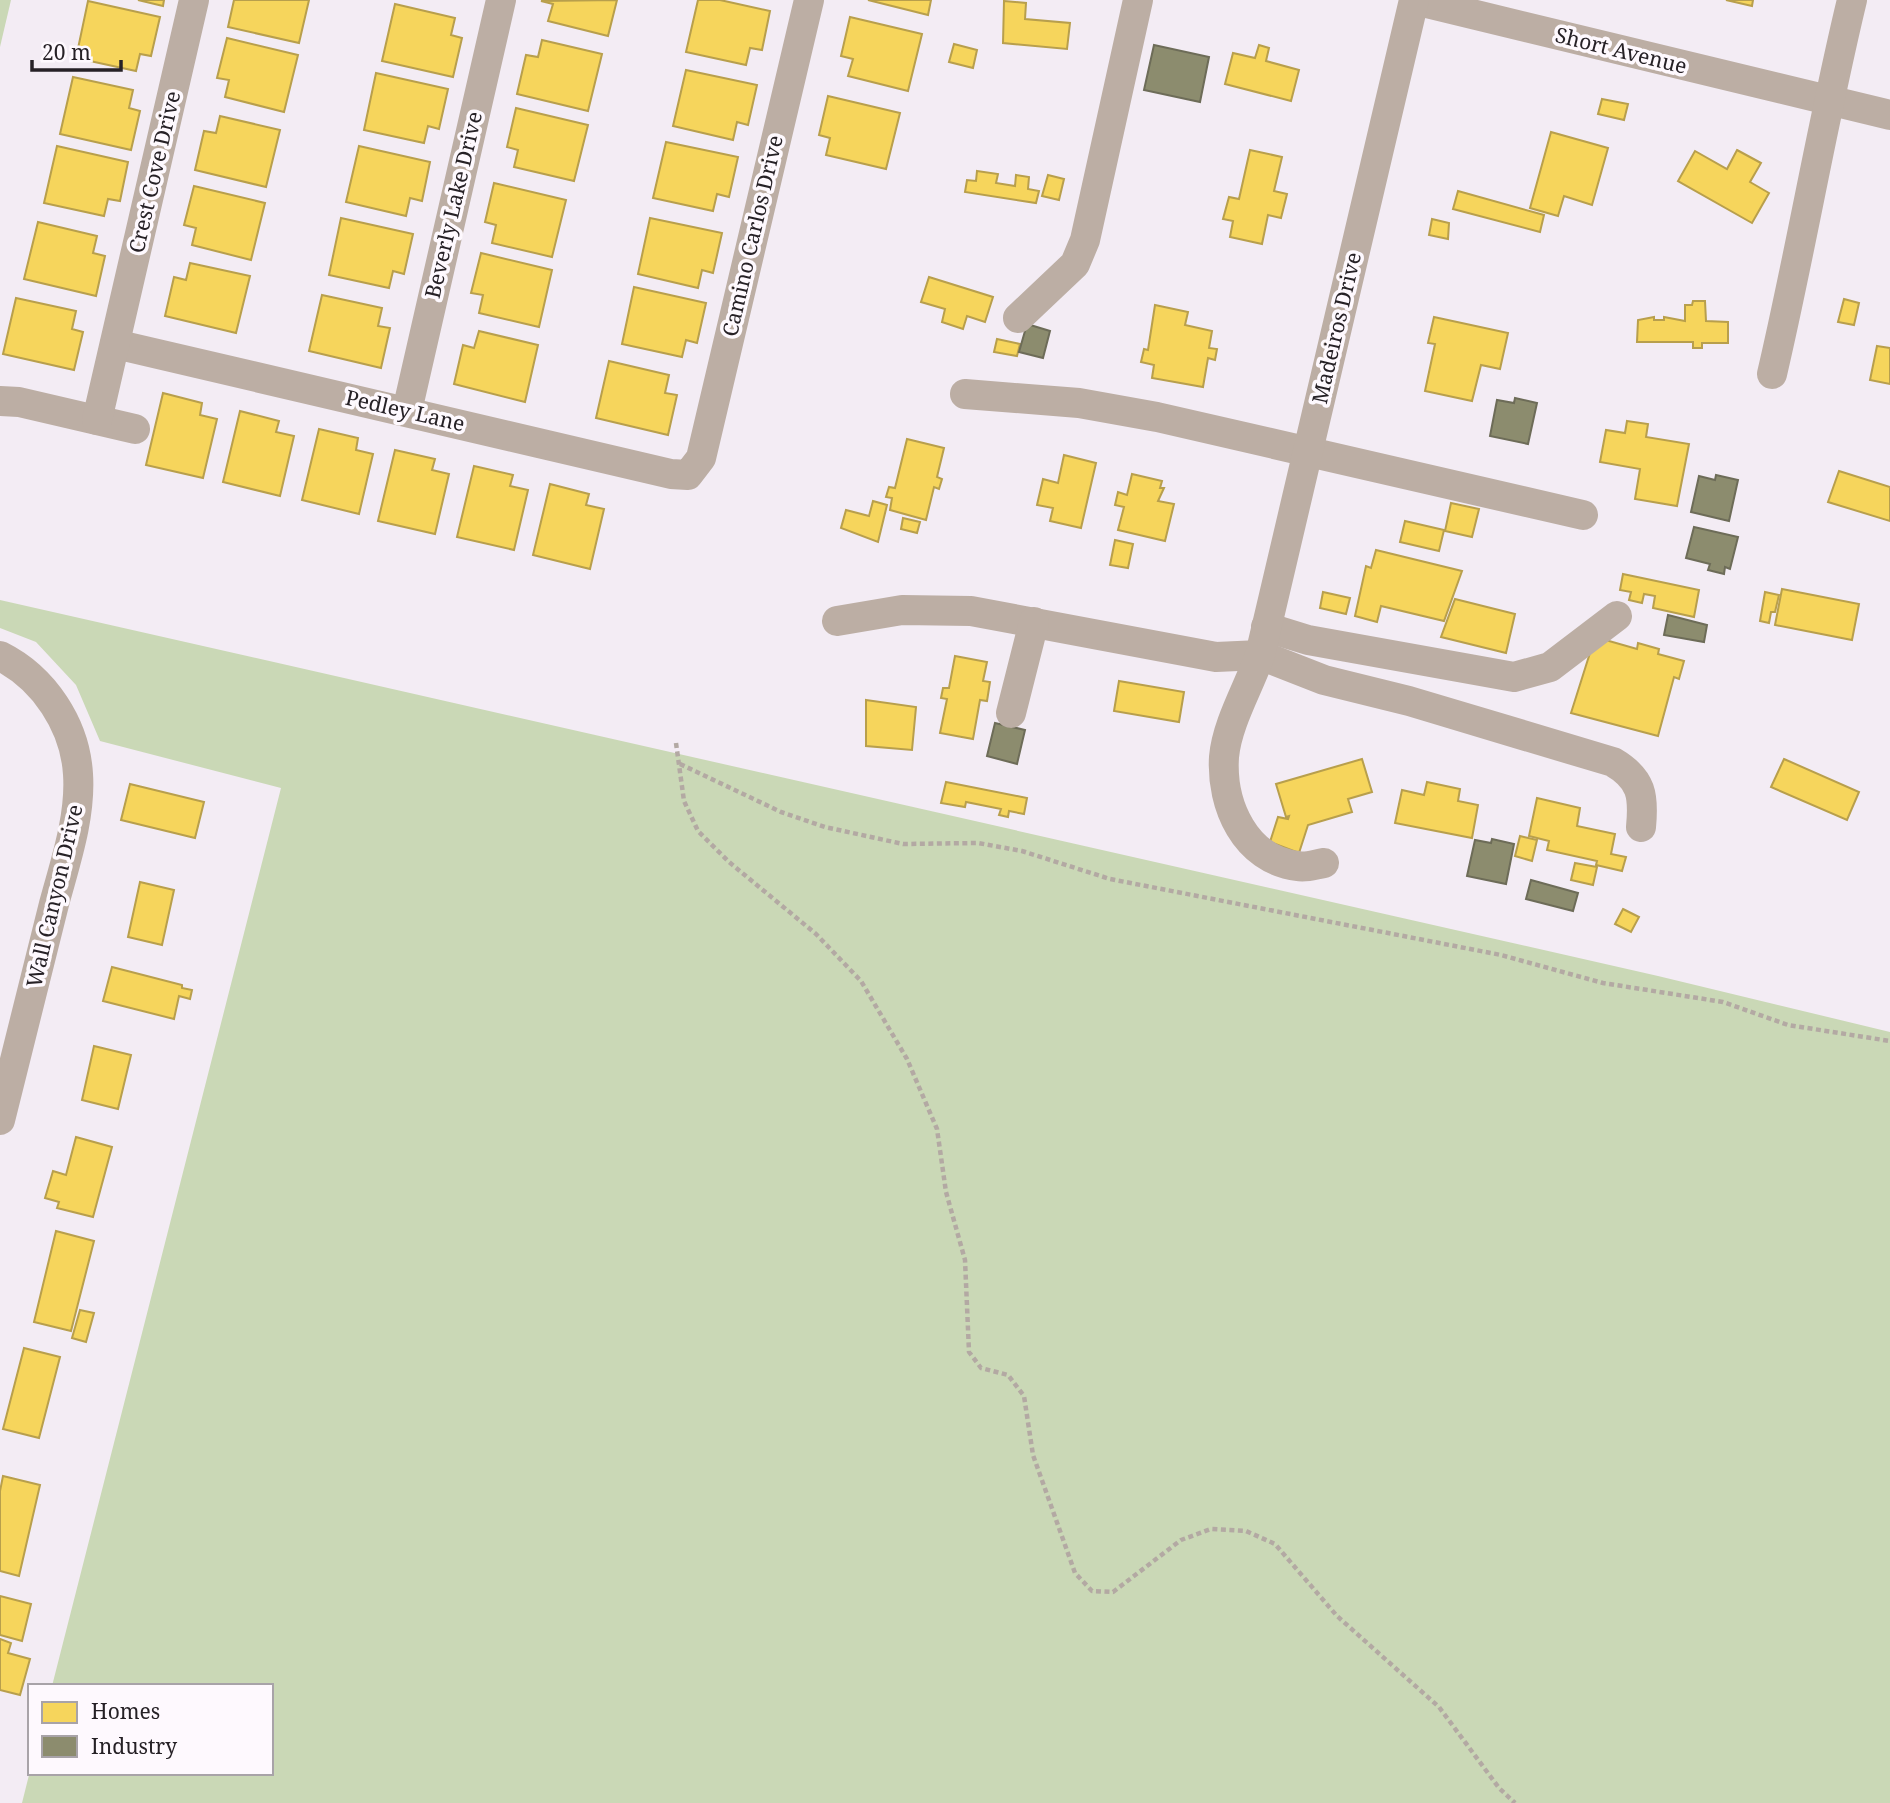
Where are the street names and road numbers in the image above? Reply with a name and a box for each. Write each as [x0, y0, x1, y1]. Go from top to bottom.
street label: Short Avenue [1553, 20, 1690, 80]
street label: Crest Cove Drive [122, 88, 186, 256]
street label: Beverly Lake Drive [418, 109, 488, 301]
street label: Camino Carlos Drive [715, 132, 789, 339]
street label: Madeiros Drive [1305, 249, 1367, 406]
street label: Pedley Lane [343, 383, 468, 437]
street label: Wall Canyon Drive [19, 802, 89, 990]

